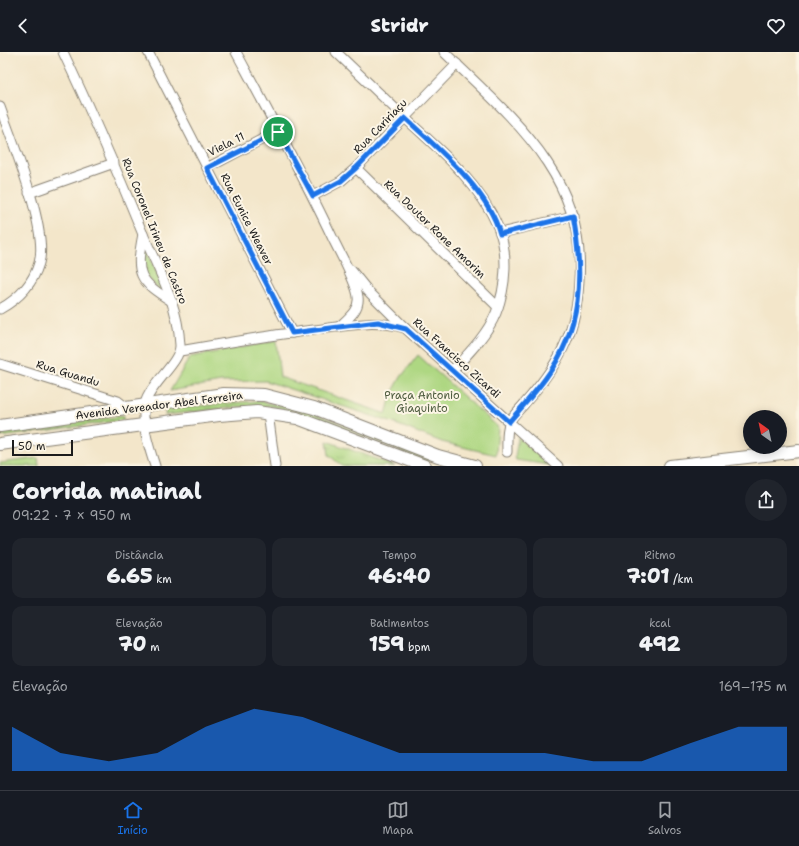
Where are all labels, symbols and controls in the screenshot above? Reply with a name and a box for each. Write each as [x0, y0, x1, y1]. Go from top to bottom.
text: Stridr [371, 14, 428, 38]
icon: back [12, 15, 34, 37]
icon: heart [765, 15, 787, 37]
street label: Rua Caririaçu [350, 95, 411, 157]
pin [261, 115, 295, 149]
icon: arrive [267, 121, 289, 143]
street label: Viela 11 [205, 129, 247, 160]
street label: Rua Coronel Irineu de Castro [118, 156, 191, 307]
street label: Rua Eunice Weaver [217, 171, 276, 268]
street label: Rua Doutor Rone Amorim [381, 177, 489, 282]
street label: Rua Francisco Zicardi [410, 315, 504, 402]
street label: Rua Guandu [34, 357, 101, 390]
street label: Avenida Vereador Abel Ferreira [75, 388, 244, 423]
park label: Praça Antonio Giaquinto [384, 388, 460, 416]
north arrow [743, 410, 787, 454]
map controls [743, 410, 787, 454]
scale bar [12, 438, 73, 457]
text: 50 m [18, 439, 46, 454]
text: Corrida matinal [12, 477, 202, 506]
button: share [745, 479, 787, 521]
text: 09:22 · 7 × 950 m [12, 507, 131, 524]
text: Distância [115, 548, 163, 563]
text: Tempo [383, 548, 416, 563]
text: Ritmo [644, 548, 675, 563]
text: 6.65 [106, 563, 153, 589]
text: 46:40 [368, 563, 431, 589]
text: 7:01 [627, 563, 670, 589]
text: km [153, 572, 172, 587]
text: /km [670, 572, 693, 587]
text: Elevação [116, 616, 163, 631]
text: Batimentos [370, 616, 429, 631]
text: kcal [649, 616, 671, 631]
text: 70 [119, 631, 147, 657]
text: 159 [369, 631, 404, 657]
text: 492 [639, 631, 681, 657]
text: m [147, 640, 160, 655]
text: bpm [404, 640, 430, 655]
text: Elevação [12, 678, 68, 695]
text: 169–175 m [719, 678, 787, 695]
tab: Início [117, 799, 148, 838]
tab: Mapa [383, 799, 413, 838]
tab: Salvos [648, 799, 682, 838]

